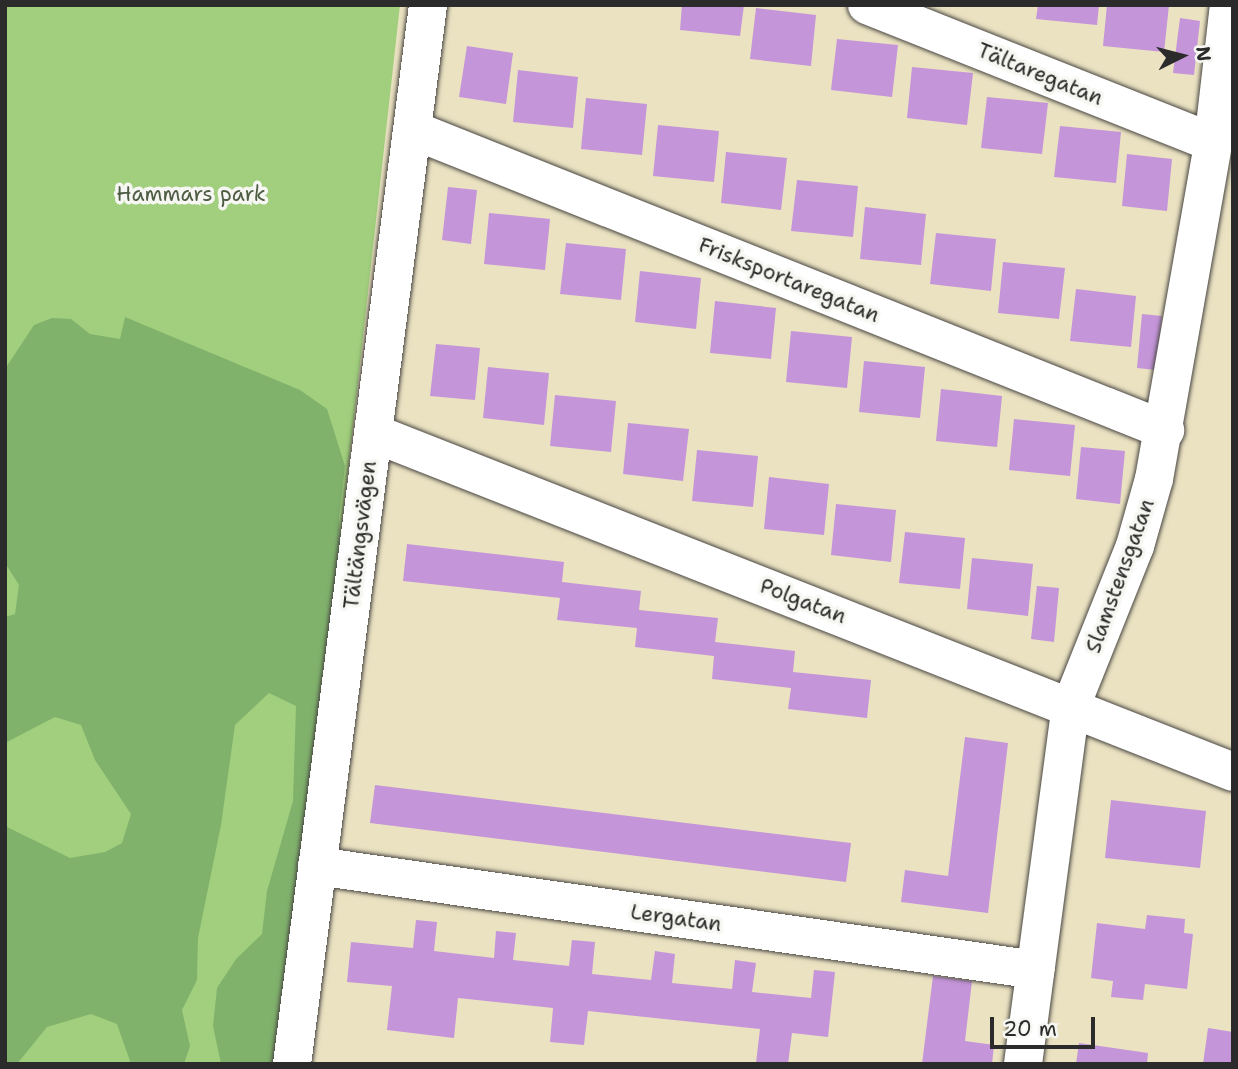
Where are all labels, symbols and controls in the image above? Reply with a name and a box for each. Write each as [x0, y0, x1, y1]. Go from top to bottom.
north arrow [1147, 21, 1217, 91]
street label: Tältaregatan [974, 37, 1106, 111]
text: N [1190, 45, 1217, 63]
park label: Hammars park [116, 181, 266, 207]
street label: Frisksportaregatan [695, 232, 883, 328]
street label: Tältängsvägen [338, 460, 382, 610]
street label: Slamstensgatan [1080, 496, 1160, 656]
street label: Polgatan [756, 573, 850, 629]
street label: Lergatan [629, 899, 723, 937]
scale bar [993, 1002, 1098, 1046]
text: 20 m [1003, 1015, 1057, 1043]

